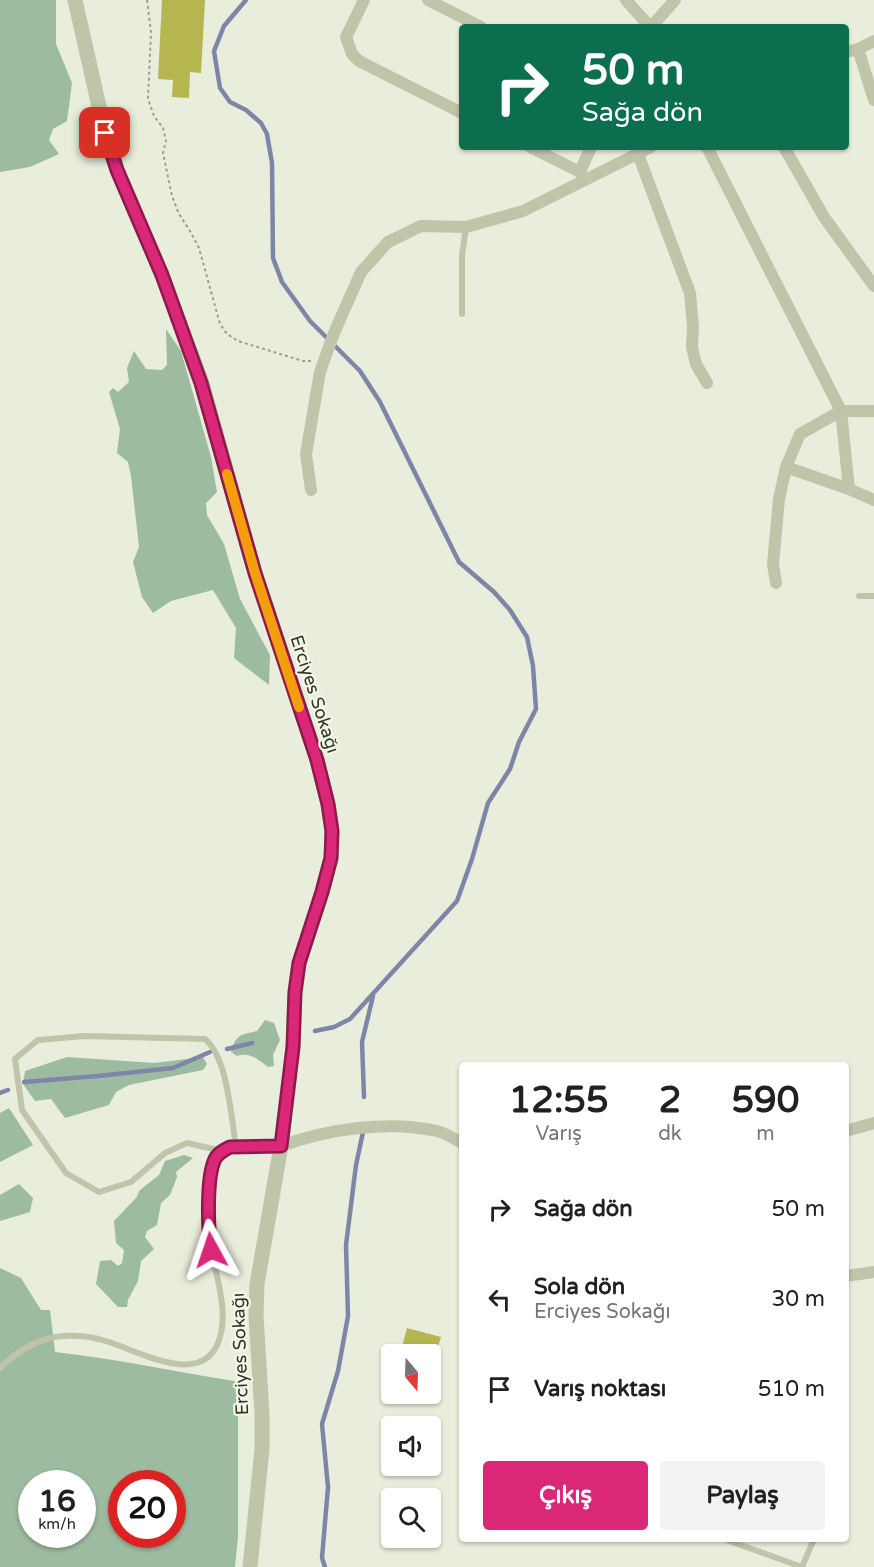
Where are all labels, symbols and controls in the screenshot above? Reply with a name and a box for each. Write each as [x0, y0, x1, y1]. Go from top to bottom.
text: 50 m [582, 45, 684, 96]
icon: right [483, 48, 561, 126]
text: Sağa dön [582, 96, 703, 129]
pin [79, 107, 130, 158]
icon: arrive [88, 116, 121, 149]
street label: Erciyes Sokağı [286, 632, 344, 756]
text: 12:55 [509, 1079, 609, 1122]
text: 2 [659, 1079, 681, 1122]
text: 590 [731, 1079, 799, 1122]
text: Varış [535, 1122, 582, 1146]
text: dk [658, 1122, 682, 1146]
text: m [756, 1122, 775, 1146]
icon: right [483, 1193, 516, 1226]
text: Sağa dön [534, 1196, 633, 1222]
text: 50 m [771, 1196, 825, 1222]
position arrow [179, 1218, 243, 1282]
text: Sola dön [534, 1274, 625, 1300]
icon: left [483, 1283, 516, 1316]
text: 30 m [771, 1286, 825, 1312]
street label: Erciyes Sokağı [227, 1292, 253, 1416]
text: Erciyes Sokağı [534, 1300, 670, 1324]
north arrow [381, 1344, 441, 1404]
map controls [381, 1344, 441, 1548]
icon: arrive [483, 1373, 516, 1406]
text: Varış noktası [534, 1376, 666, 1402]
text: 510 m [758, 1376, 825, 1402]
button: sound [381, 1416, 441, 1476]
button: Çıkış [483, 1461, 648, 1530]
button: Paylaş [660, 1461, 825, 1530]
speed limit sign: 20 [108, 1470, 186, 1548]
text: 16 [38, 1483, 76, 1520]
button: search [381, 1488, 441, 1548]
text: km/h [38, 1515, 76, 1533]

